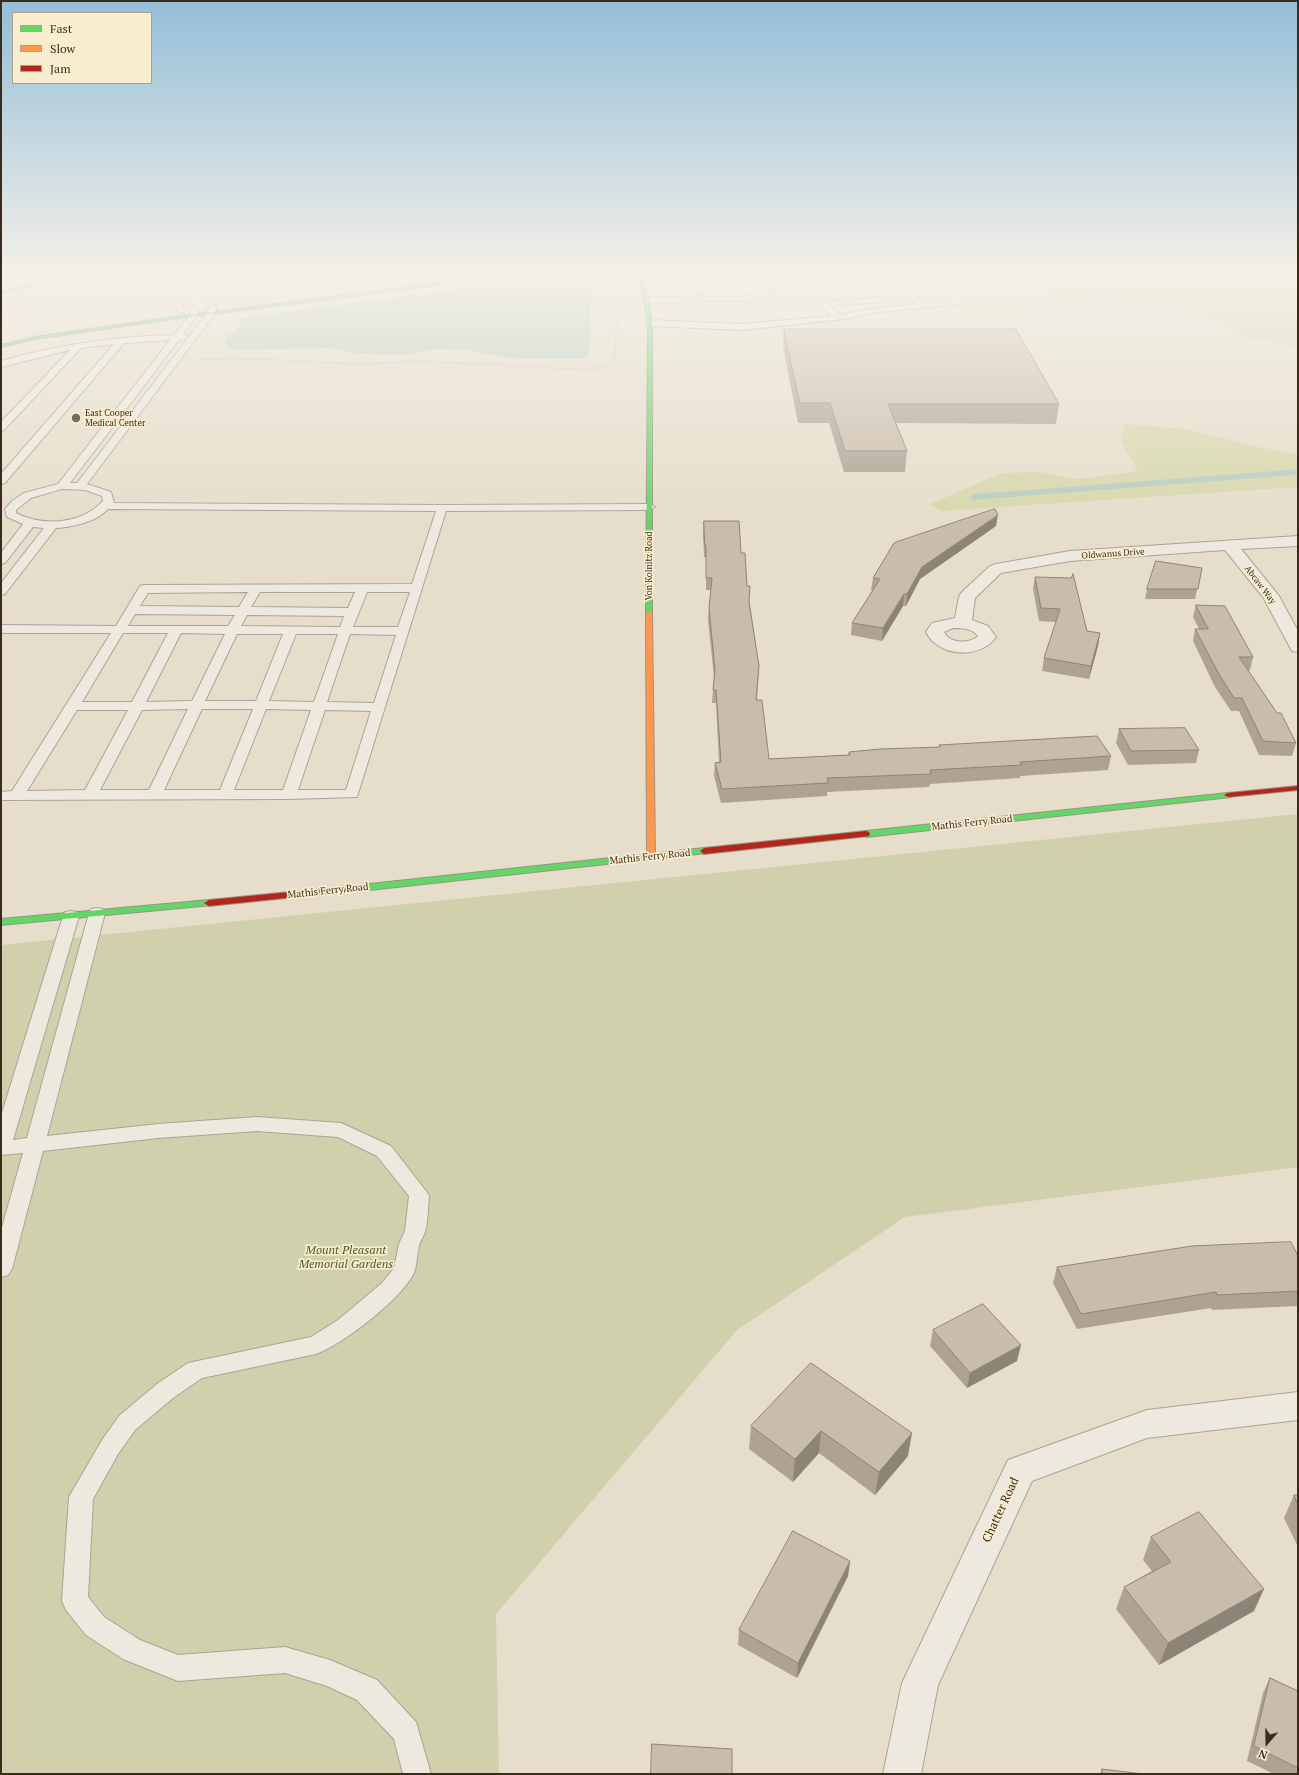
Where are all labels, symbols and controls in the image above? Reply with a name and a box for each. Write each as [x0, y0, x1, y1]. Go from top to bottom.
legend [12, 12, 152, 84]
text: Fast [50, 21, 72, 36]
text: Slow [50, 41, 75, 56]
text: Jam [50, 61, 71, 76]
place label: East Cooper Medical Center [85, 408, 145, 429]
marker: East Cooper Medical Center [70, 412, 82, 424]
street label: Von Kolnitz Road [644, 532, 654, 600]
street label: Oldwanus Drive [1081, 546, 1145, 562]
street label: Abcaw Way [1242, 564, 1278, 606]
street label: Mathis Ferry Road [931, 813, 1013, 833]
street label: Mathis Ferry Road [609, 847, 691, 867]
street label: Mathis Ferry Road [287, 881, 369, 901]
park label: Mount Pleasant Memorial Gardens [299, 1244, 393, 1272]
street label: Chatter Road [980, 1475, 1022, 1545]
north arrow [1247, 1723, 1287, 1763]
text: N [1257, 1746, 1269, 1762]

